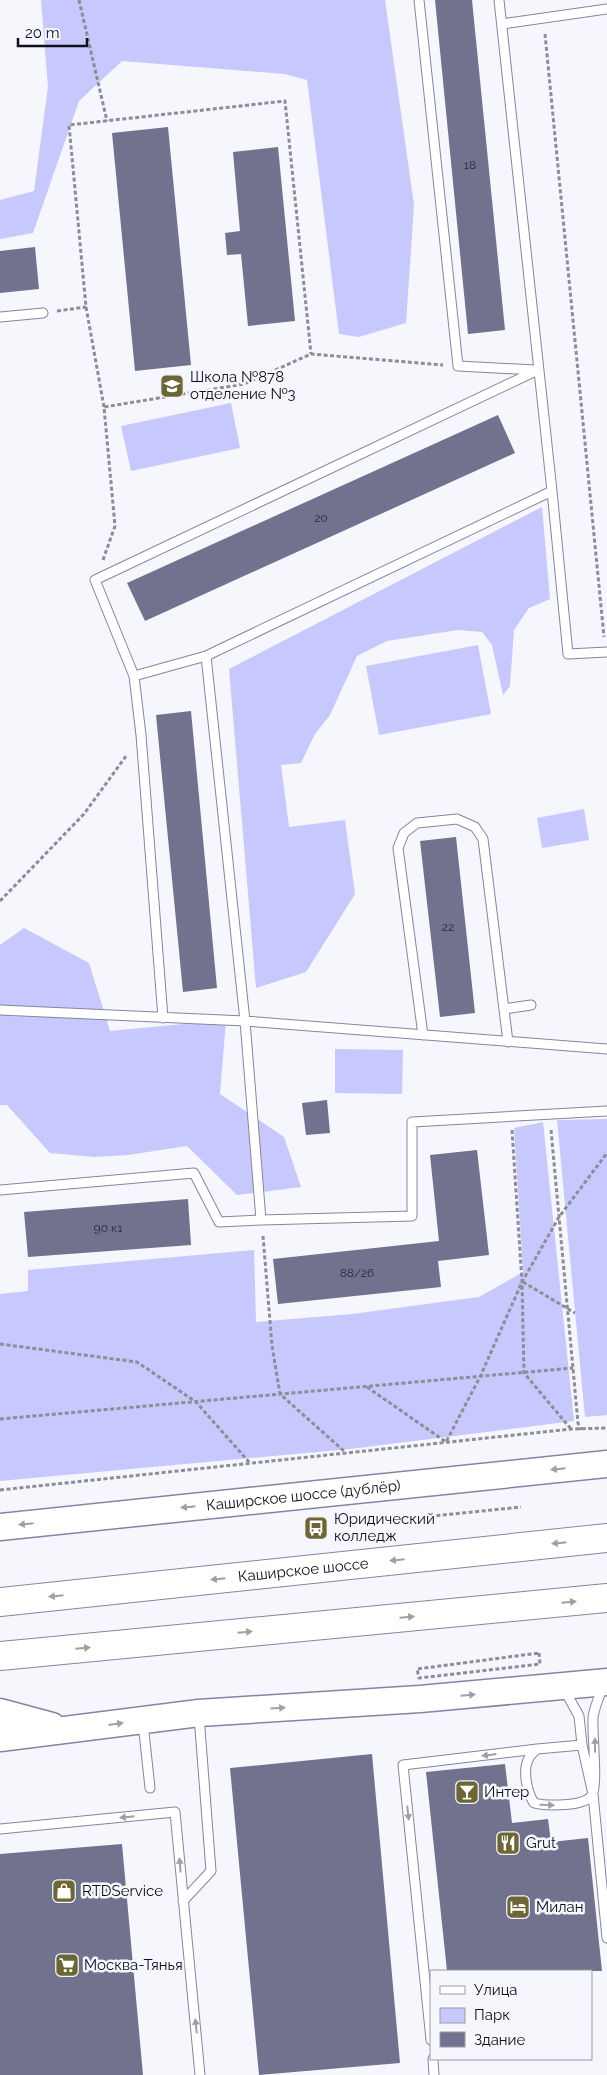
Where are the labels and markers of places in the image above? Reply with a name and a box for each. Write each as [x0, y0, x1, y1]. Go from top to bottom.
place label: Школа №878 отделение №3 [190, 368, 296, 403]
school or university icon: Школа №878 отделение №3 [159, 373, 185, 399]
place label: Юридический колледж [334, 1510, 435, 1545]
bus stop icon: Юридический колледж [303, 1515, 329, 1541]
bar icon: Интер [454, 1779, 480, 1805]
place label: Интер [484, 1783, 529, 1801]
restaurant icon: Grut [495, 1830, 521, 1856]
place label: Grut [526, 1834, 556, 1852]
shop icon: RTDService [51, 1878, 77, 1904]
place label: RTDService [82, 1882, 163, 1900]
hotel icon: Милан [505, 1894, 531, 1920]
place label: Милан [536, 1898, 584, 1916]
supermarket icon: Москва-Тянья [54, 1952, 80, 1978]
place label: Москва-Тянья [84, 1956, 183, 1974]

